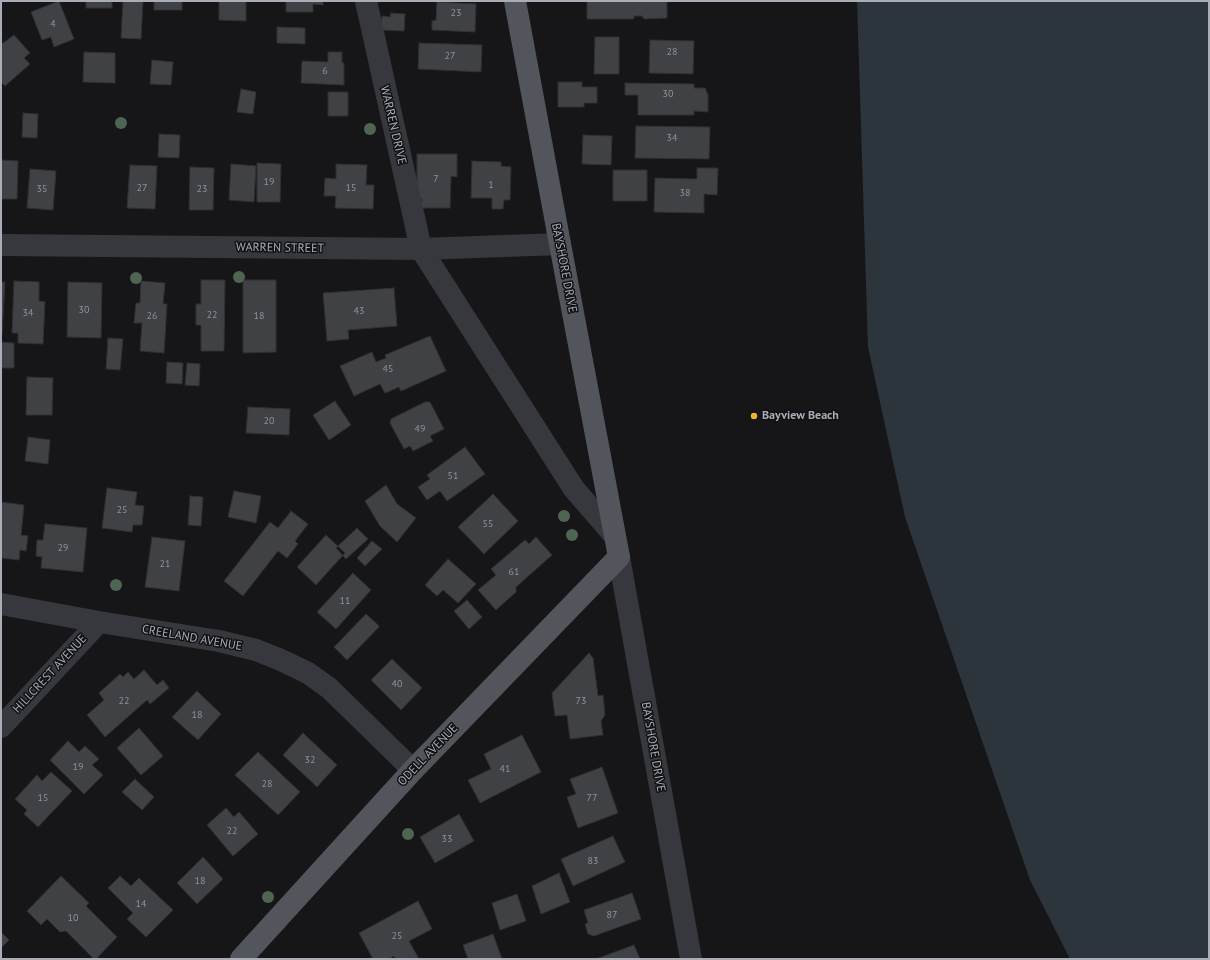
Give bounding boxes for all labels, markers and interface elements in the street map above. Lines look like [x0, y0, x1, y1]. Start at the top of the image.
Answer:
house number: 23 [451, 7, 461, 19]
house number: 4 [50, 18, 56, 30]
house number: 28 [667, 46, 677, 58]
house number: 27 [445, 50, 455, 62]
house number: 6 [322, 65, 328, 77]
street label: WARREN DRIVE [377, 84, 409, 166]
house number: 30 [663, 88, 673, 100]
house number: 34 [667, 132, 677, 144]
house number: 7 [433, 173, 439, 185]
house number: 19 [264, 176, 274, 188]
house number: 1 [488, 179, 494, 191]
house number: 27 [137, 182, 147, 194]
house number: 15 [346, 182, 356, 194]
house number: 35 [37, 183, 47, 195]
house number: 23 [197, 183, 207, 195]
house number: 38 [680, 187, 690, 199]
street label: BAYSHORE DRIVE [548, 222, 580, 314]
street label: WARREN STREET [236, 240, 324, 256]
house number: 30 [79, 304, 89, 316]
house number: 43 [354, 305, 364, 317]
house number: 34 [23, 307, 33, 319]
house number: 22 [207, 309, 217, 321]
house number: 26 [147, 310, 157, 322]
house number: 18 [254, 310, 264, 322]
house number: 45 [383, 363, 393, 375]
place label: Bayview Beach [762, 409, 839, 423]
marker: Bayview Beach [749, 411, 759, 421]
house number: 20 [264, 415, 274, 427]
house number: 49 [415, 423, 425, 435]
house number: 51 [448, 470, 458, 482]
house number: 25 [117, 504, 127, 516]
house number: 55 [483, 518, 493, 530]
house number: 29 [58, 542, 68, 554]
house number: 21 [160, 558, 170, 570]
house number: 61 [509, 566, 519, 578]
house number: 11 [340, 595, 350, 607]
street label: CREELAND AVENUE [141, 622, 243, 654]
street label: HILLCREST AVENUE [10, 632, 90, 716]
house number: 40 [392, 678, 402, 690]
house number: 22 [119, 695, 129, 707]
house number: 73 [576, 695, 586, 707]
street label: BAYSHORE DRIVE [638, 701, 668, 793]
house number: 18 [192, 709, 202, 721]
street label: ODELL AVENUE [395, 721, 461, 789]
house number: 32 [305, 754, 315, 766]
house number: 19 [73, 761, 83, 773]
house number: 41 [500, 763, 510, 775]
house number: 28 [262, 778, 272, 790]
house number: 15 [38, 792, 48, 804]
house number: 77 [587, 792, 597, 804]
house number: 22 [227, 825, 237, 837]
house number: 33 [442, 833, 452, 845]
house number: 83 [588, 855, 598, 867]
house number: 18 [195, 875, 205, 887]
house number: 14 [136, 898, 146, 910]
house number: 87 [607, 909, 617, 921]
house number: 10 [68, 912, 78, 924]
house number: 25 [392, 930, 402, 942]

